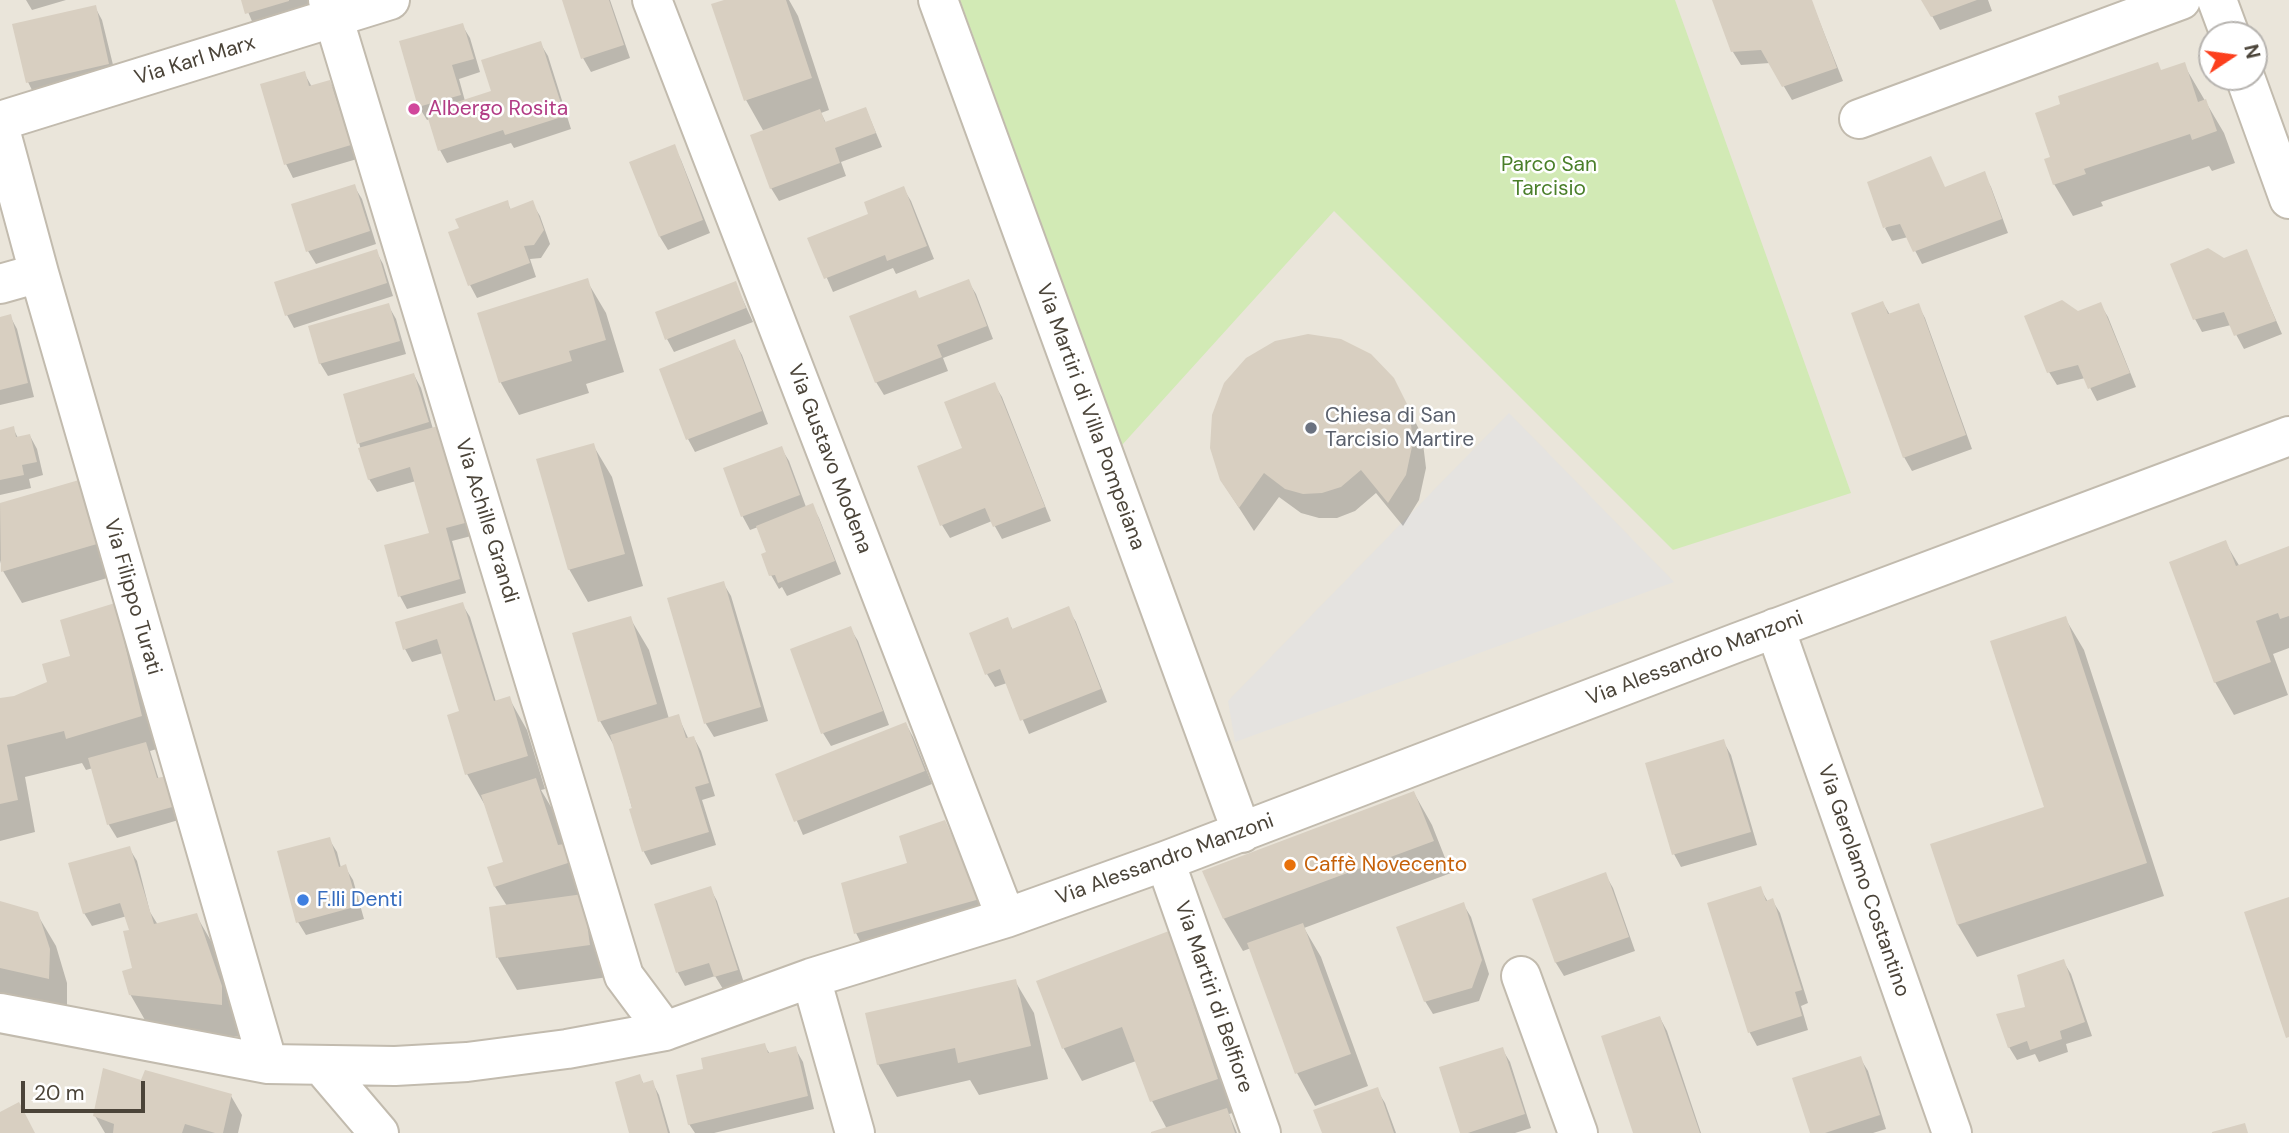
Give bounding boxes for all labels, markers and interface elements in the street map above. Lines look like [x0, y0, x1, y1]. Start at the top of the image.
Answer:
north arrow [2198, 21, 2268, 91]
street label: Via Karl Marx [132, 31, 258, 91]
text: N [2238, 42, 2266, 61]
place label: Albergo Rosita [428, 96, 568, 122]
marker: Albergo Rosita [406, 101, 422, 117]
park label: Parco San Tarcisio [1501, 152, 1597, 202]
street label: Via Martiri di Villa Pompeiana [1030, 280, 1150, 554]
street label: Via Gustavo Modena [781, 361, 877, 557]
place label: Chiesa di San Tarcisio Martire [1325, 403, 1474, 453]
marker: Chiesa di San Tarcisio Martire [1303, 420, 1319, 436]
street label: Via Achille Grandi [449, 436, 523, 606]
street label: Via Filippo Turati [98, 516, 166, 678]
street label: Via Alessandro Manzoni [1583, 606, 1807, 712]
street label: Via Gerolamo Costantino [1811, 762, 1915, 1000]
street label: Via Alessandro Manzoni [1053, 809, 1277, 911]
place label: Caffè Novecento [1304, 852, 1467, 878]
marker: Caffè Novecento [1282, 857, 1298, 873]
place label: F.lli Denti [317, 887, 403, 913]
marker: F.lli Denti [295, 892, 311, 908]
street label: Via Martiri di Belfiore [1168, 898, 1258, 1096]
scale bar [24, 1066, 149, 1110]
text: 20 m [34, 1079, 85, 1107]

